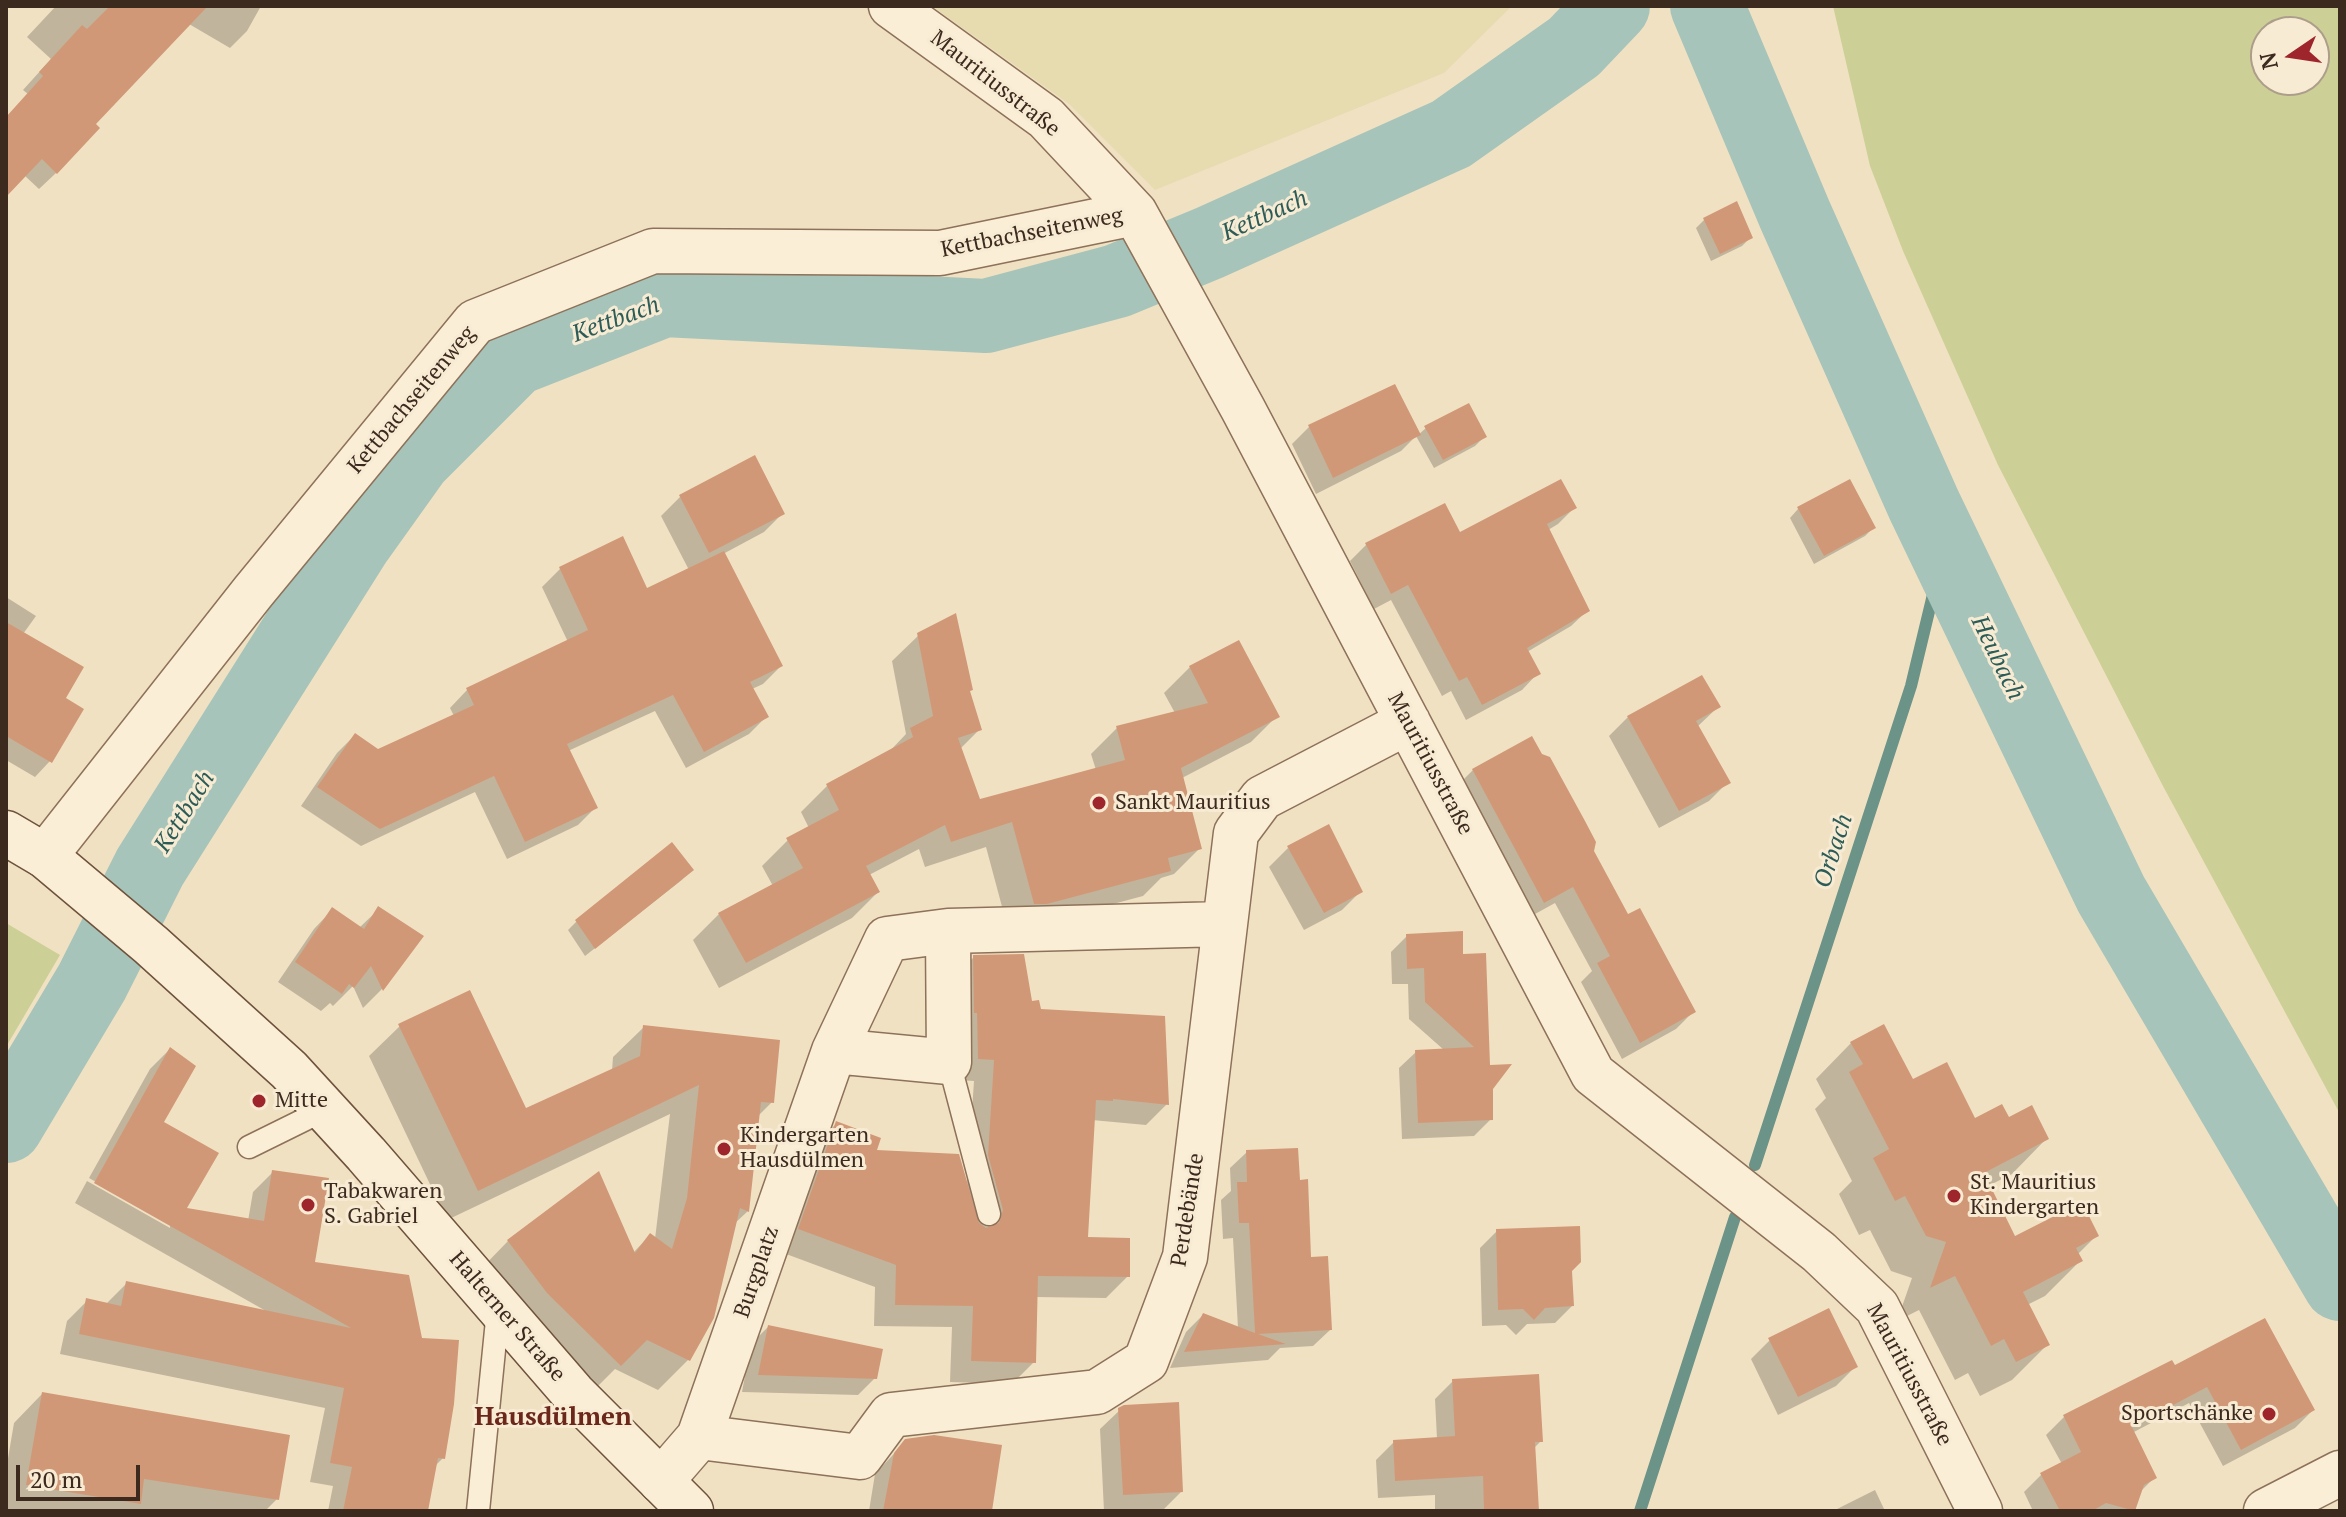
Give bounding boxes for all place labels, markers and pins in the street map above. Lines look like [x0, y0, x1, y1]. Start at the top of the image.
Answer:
place label: Sankt Mauritius [1115, 790, 1271, 816]
marker: Sankt Mauritius [1090, 794, 1108, 812]
place label: Mitte [275, 1088, 328, 1114]
marker: Mitte [250, 1092, 268, 1110]
place label: Kindergarten Hausdülmen [740, 1123, 869, 1174]
marker: Kindergarten Hausdülmen [715, 1140, 733, 1158]
place label: St. Mauritius Kindergarten [1970, 1170, 2099, 1222]
place label: Tabakwaren S. Gabriel [324, 1179, 442, 1230]
marker: St. Mauritius Kindergarten [1945, 1187, 1963, 1205]
marker: Tabakwaren S. Gabriel [299, 1196, 317, 1214]
place label: Sportschänke [2121, 1401, 2253, 1427]
marker: Sportschänke [2260, 1405, 2278, 1423]

